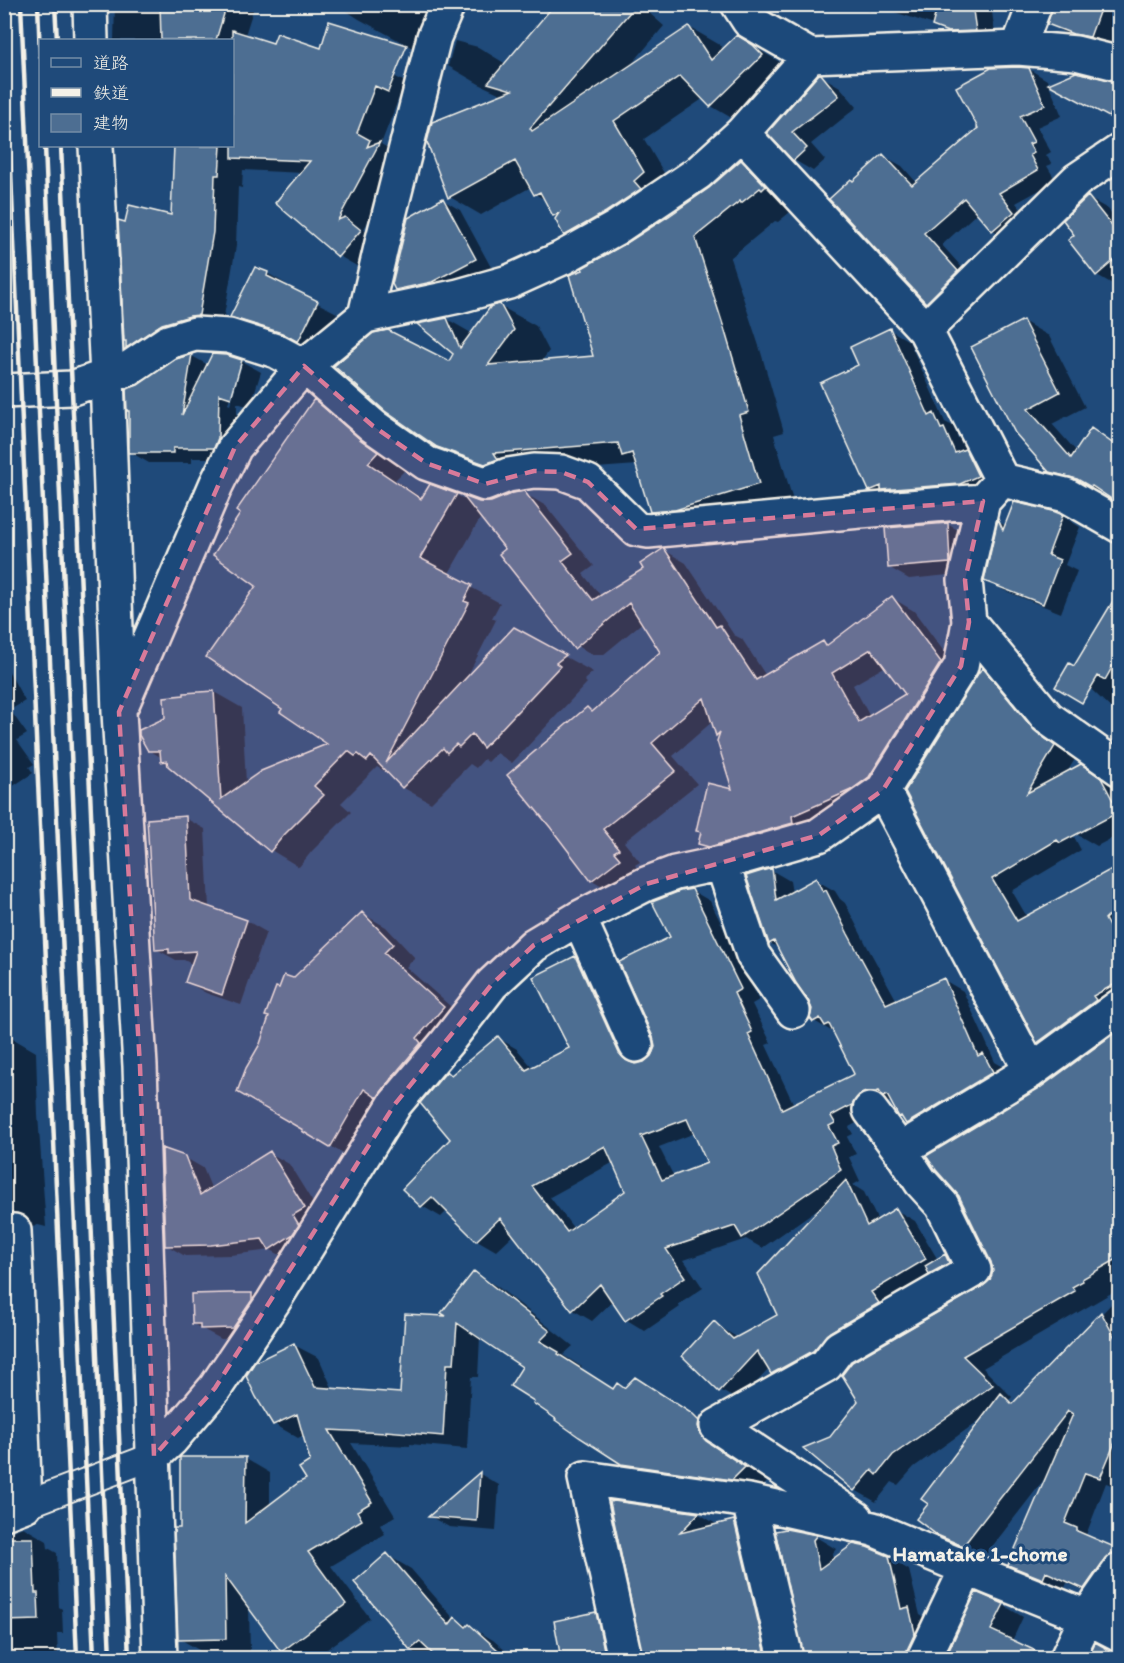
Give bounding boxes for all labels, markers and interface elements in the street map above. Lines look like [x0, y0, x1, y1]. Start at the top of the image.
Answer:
legend [39, 39, 234, 147]
text: 道路 [93, 52, 129, 74]
text: 鉄道 [93, 82, 129, 104]
text: 建物 [93, 112, 129, 134]
district label: Hamatake 1-chome [892, 1541, 1068, 1566]

